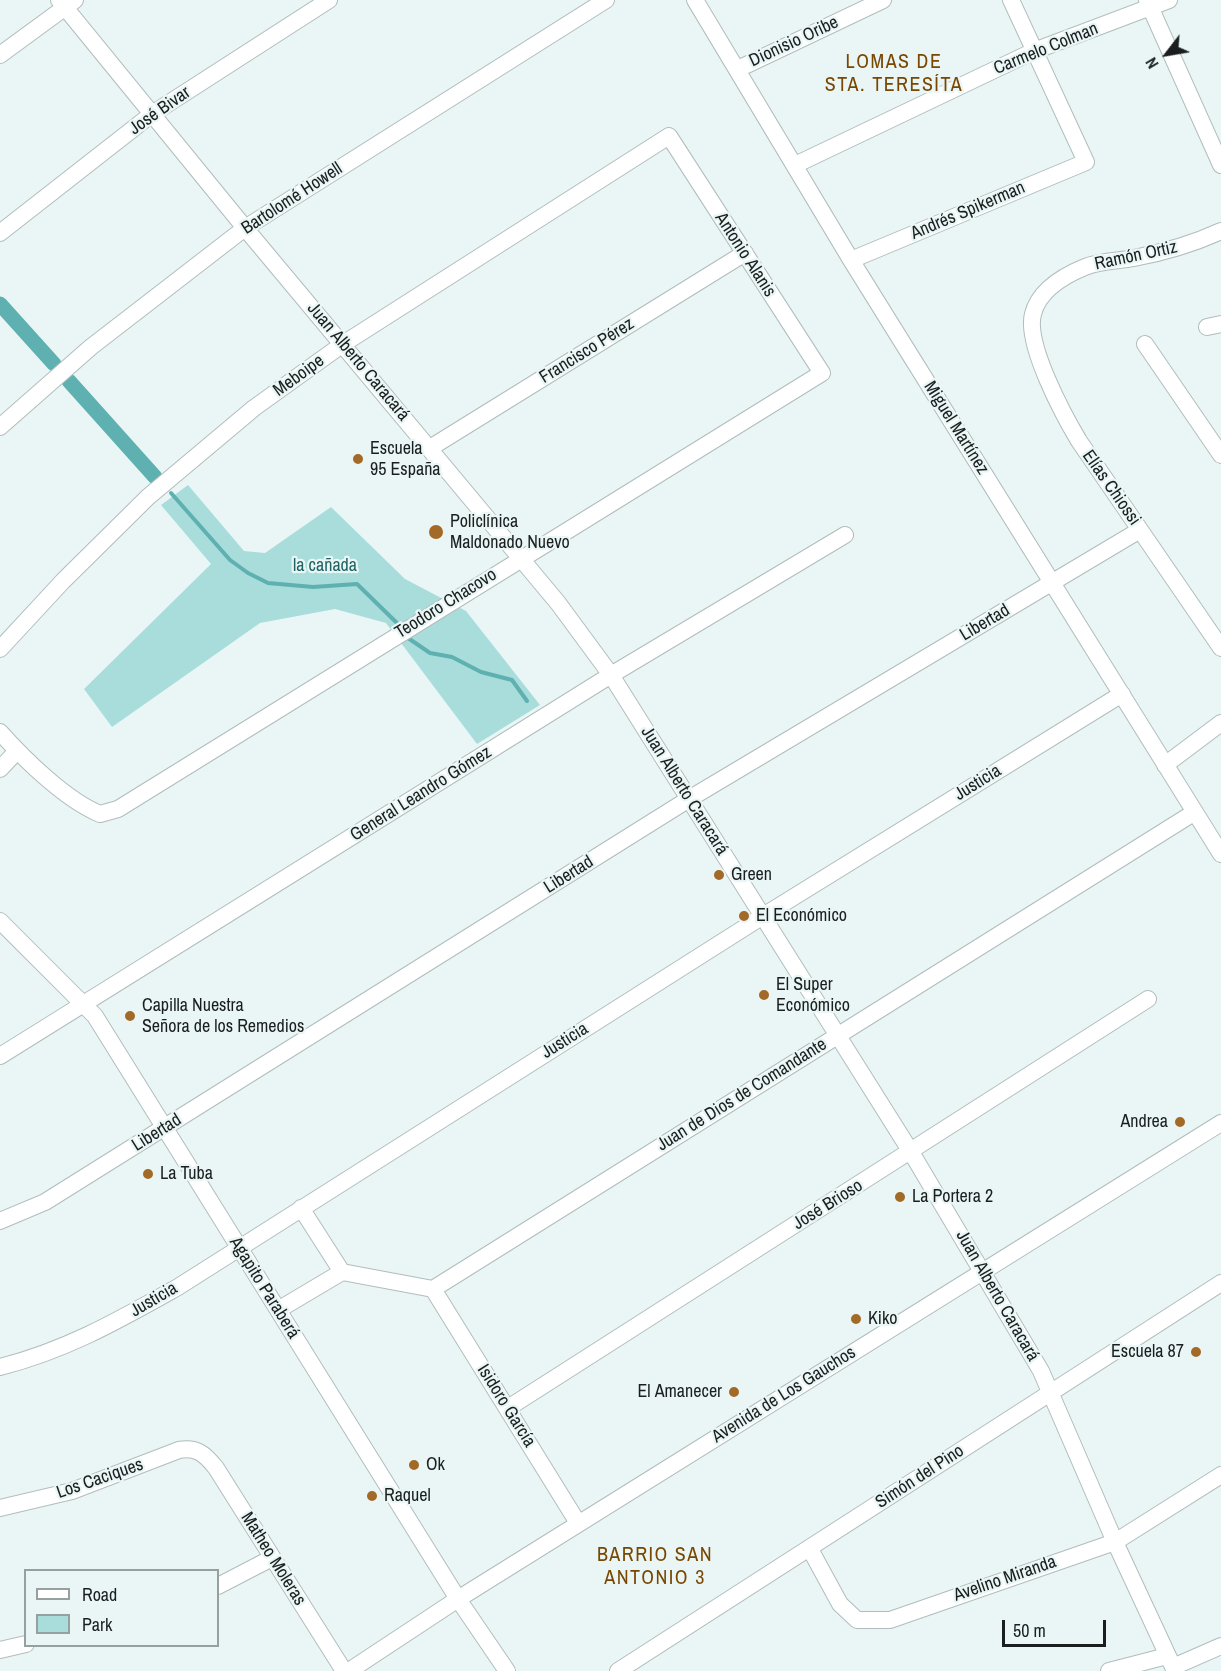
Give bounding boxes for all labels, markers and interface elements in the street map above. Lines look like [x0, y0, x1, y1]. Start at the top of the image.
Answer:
street label: Dionisio Oribe [746, 12, 842, 72]
street label: Carmelo Colman [991, 18, 1101, 80]
north arrow [1137, 24, 1197, 84]
district label: LOMAS DE STA. TERESÍTA [825, 51, 963, 98]
text: N [1140, 54, 1163, 73]
street label: José Bivar [125, 82, 195, 140]
street label: Bartolomé Howell [238, 158, 346, 240]
street label: Andrés Spikerman [908, 177, 1028, 245]
street label: Antonio Alanis [710, 209, 780, 301]
street label: Ramón Ortiz [1093, 237, 1179, 275]
street label: Juan Alberto Caracará [302, 298, 414, 426]
street label: Francisco Pérez [536, 313, 638, 389]
street label: Meboipe [269, 350, 329, 402]
street label: Miguel Martínez [919, 377, 993, 479]
place label: Escuela 95 España [370, 438, 441, 480]
street label: Elías Chiossi [1077, 446, 1145, 530]
marker: Escuela 95 España [351, 452, 365, 466]
place label: Policlínica Maldonado Nuevo [450, 511, 570, 554]
marker: Policlínica Maldonado Nuevo [427, 523, 445, 541]
park label: la cañada [293, 555, 357, 577]
street label: Teodoro Chacovo [391, 564, 501, 644]
street label: Libertad [956, 600, 1014, 646]
street label: Juan Alberto Caracará [636, 723, 732, 859]
street label: General Leandro Gómez [346, 742, 496, 846]
street label: Justicia [951, 760, 1005, 806]
street label: Libertad [540, 851, 598, 899]
place label: Green [731, 864, 772, 886]
marker: Green [712, 868, 726, 882]
place label: El Económico [756, 905, 847, 927]
marker: El Económico [737, 909, 751, 923]
place label: El Super Económico [776, 974, 850, 1016]
marker: El Super Económico [757, 988, 771, 1002]
place label: Capilla Nuestra Señora de los Remedios [142, 995, 304, 1038]
marker: Capilla Nuestra Señora de los Remedios [123, 1009, 137, 1023]
street label: Justicia [538, 1018, 592, 1064]
street label: Juan de Dios de Comandante [653, 1034, 831, 1156]
street label: Libertad [128, 1109, 186, 1157]
place label: Andrea [1120, 1111, 1168, 1133]
marker: Andrea [1173, 1115, 1187, 1129]
place label: La Tuba [160, 1163, 213, 1185]
marker: La Tuba [141, 1167, 155, 1181]
street label: José Brioso [789, 1175, 867, 1235]
place label: La Portera 2 [912, 1186, 993, 1208]
marker: La Portera 2 [893, 1190, 907, 1204]
street label: Juan Alberto Caracará [951, 1227, 1043, 1365]
street label: Agapito Paraberá [224, 1233, 304, 1343]
street label: Justicia [127, 1278, 181, 1322]
place label: Kiko [868, 1308, 898, 1330]
marker: Kiko [849, 1312, 863, 1326]
place label: Escuela 87 [1111, 1341, 1184, 1363]
street label: Avenida de Los Gauchos [708, 1342, 860, 1448]
marker: Escuela 87 [1189, 1345, 1203, 1359]
street label: Isidoro García [472, 1361, 540, 1451]
place label: El Amanecer [638, 1381, 722, 1403]
marker: El Amanecer [727, 1385, 741, 1399]
street label: Simón del Pino [872, 1440, 968, 1514]
street label: Los Caciques [54, 1454, 146, 1504]
place label: Ok [426, 1454, 445, 1476]
marker: Ok [407, 1458, 421, 1472]
place label: Raquel [384, 1485, 431, 1507]
marker: Raquel [365, 1489, 379, 1503]
street label: Matheo Moleras [236, 1508, 310, 1610]
district label: BARRIO SAN ANTONIO 3 [597, 1544, 713, 1591]
street label: Avelino Miranda [951, 1551, 1059, 1607]
legend [24, 1569, 219, 1647]
text: Road [82, 1582, 117, 1607]
scale bar [1005, 1608, 1108, 1646]
text: Park [82, 1612, 112, 1637]
text: 50 m [1013, 1618, 1046, 1643]

